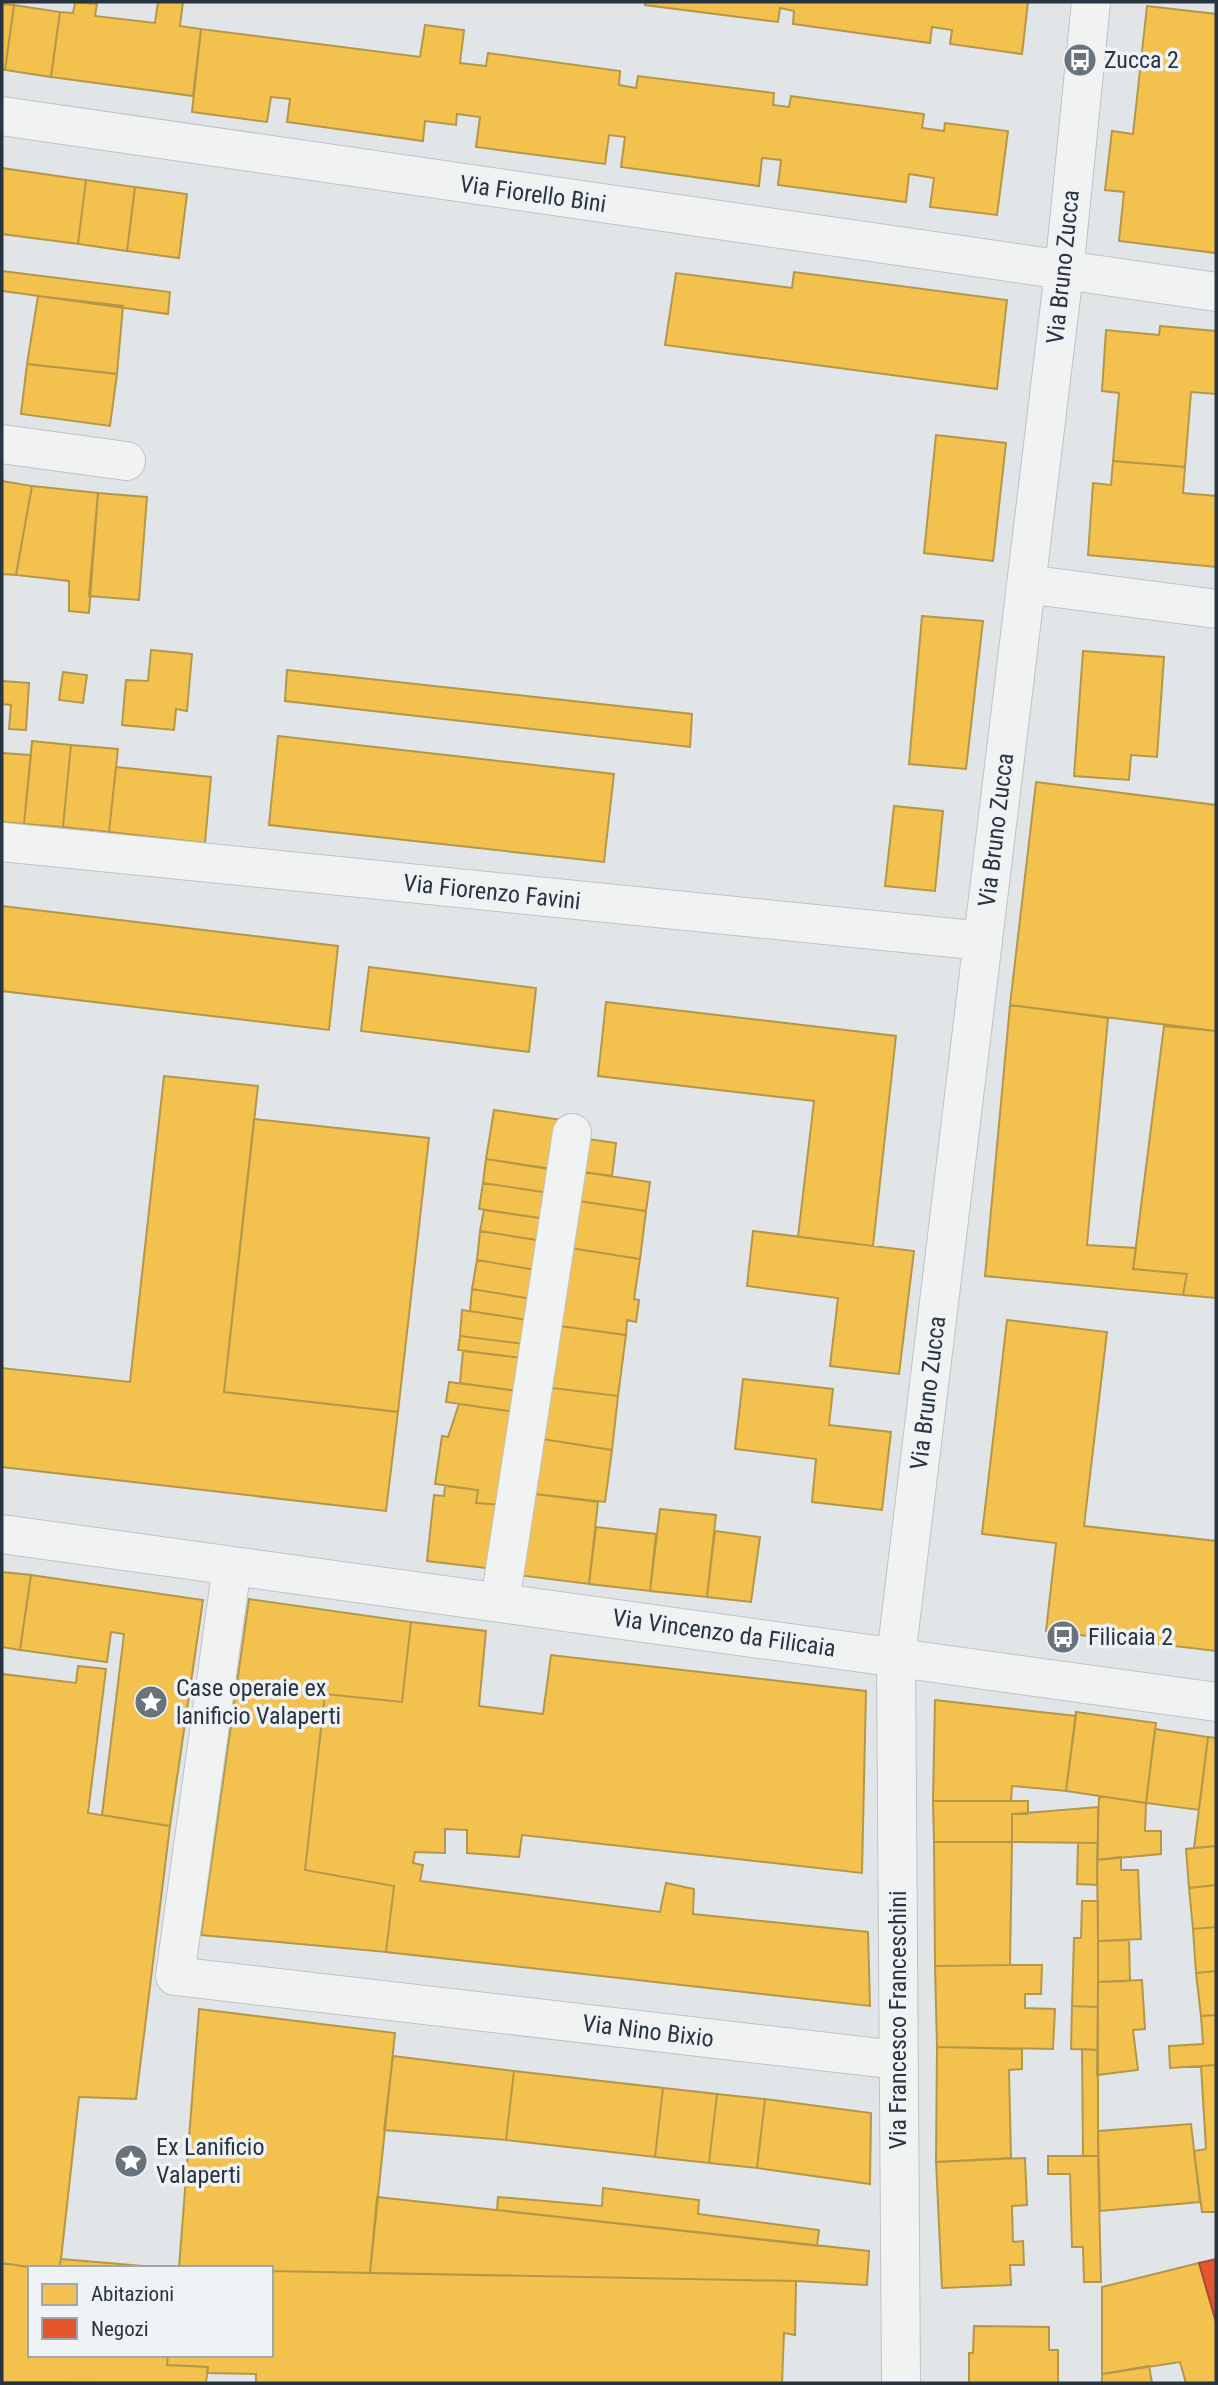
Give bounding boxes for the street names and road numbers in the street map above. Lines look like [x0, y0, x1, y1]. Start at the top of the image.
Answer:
street label: Via Fiorello Bini [458, 170, 608, 218]
street label: Via Bruno Zucca [1041, 189, 1085, 345]
street label: Via Bruno Zucca [973, 751, 1019, 909]
street label: Via Fiorenzo Favini [402, 869, 582, 915]
street label: Via Bruno Zucca [905, 1314, 951, 1472]
street label: Via Vincenzo da Filicaia [611, 1603, 837, 1663]
street label: Via Francesco Franceschini [884, 1891, 912, 2149]
street label: Via Nino Bixio [581, 2009, 715, 2053]

